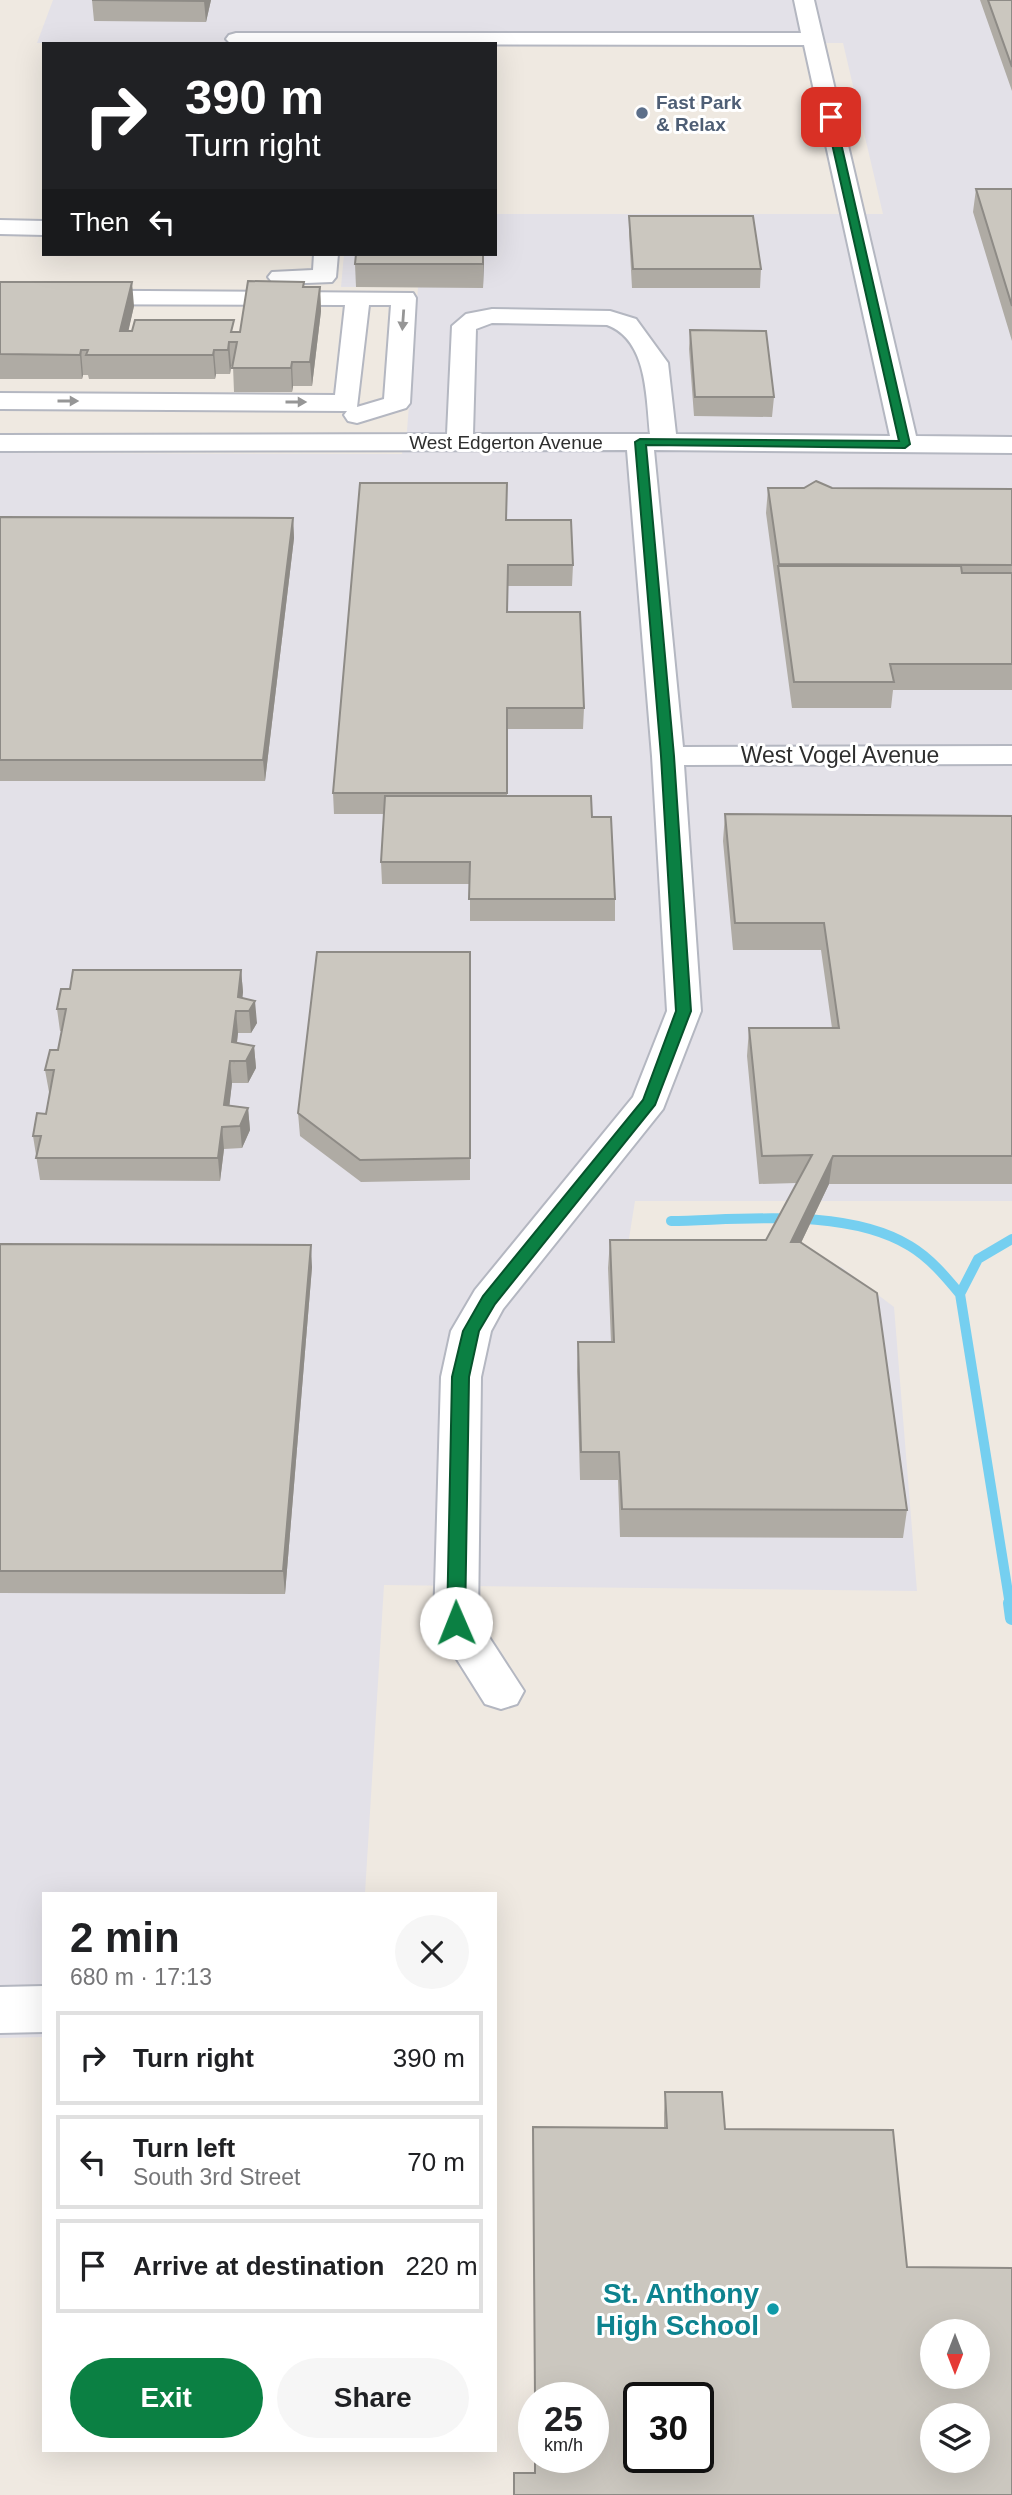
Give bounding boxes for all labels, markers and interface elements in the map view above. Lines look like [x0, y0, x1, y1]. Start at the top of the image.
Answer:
icon: right [70, 70, 161, 161]
text: 390 m [185, 70, 324, 124]
pin [801, 87, 861, 147]
place label: Fast Park & Relax [656, 92, 742, 135]
icon: arrive [812, 98, 850, 136]
marker: Fast Park & Relax [634, 105, 650, 121]
text: Turn right [185, 127, 321, 163]
icon: left [143, 203, 181, 241]
text: Then [70, 207, 129, 237]
one-way arrow [397, 309, 408, 331]
one-way arrow [57, 395, 79, 407]
one-way arrow [285, 397, 307, 408]
street label: West Edgerton Avenue [409, 432, 603, 453]
street label: West Vogel Avenue [741, 742, 939, 768]
position arrow [419, 1586, 493, 1660]
text: 2 min [70, 1914, 180, 1961]
button: close [395, 1915, 469, 1989]
text: 680 m · 17:13 [70, 1964, 212, 1990]
icon: right [74, 2039, 112, 2077]
text: Turn right [133, 2043, 254, 2073]
text: 390 m [393, 2043, 465, 2073]
text: Turn left [133, 2133, 235, 2163]
icon: left [74, 2143, 112, 2181]
text: 70 m [407, 2147, 465, 2177]
text: South 3rd Street [133, 2164, 301, 2190]
icon: arrive [74, 2247, 112, 2285]
text: Arrive at destination [133, 2251, 384, 2281]
text: 220 m [405, 2251, 478, 2281]
place label: St. Anthony High School [596, 2278, 759, 2341]
marker: St. Anthony High School [765, 2301, 781, 2317]
north arrow [920, 2319, 990, 2389]
map controls [920, 2319, 990, 2473]
button: Exit [70, 2358, 263, 2438]
button: Share [277, 2358, 469, 2438]
speed limit sign: 30 [623, 2382, 714, 2473]
text: 25 [544, 2399, 583, 2438]
button: layers [920, 2403, 990, 2473]
text: km/h [544, 2435, 583, 2455]

